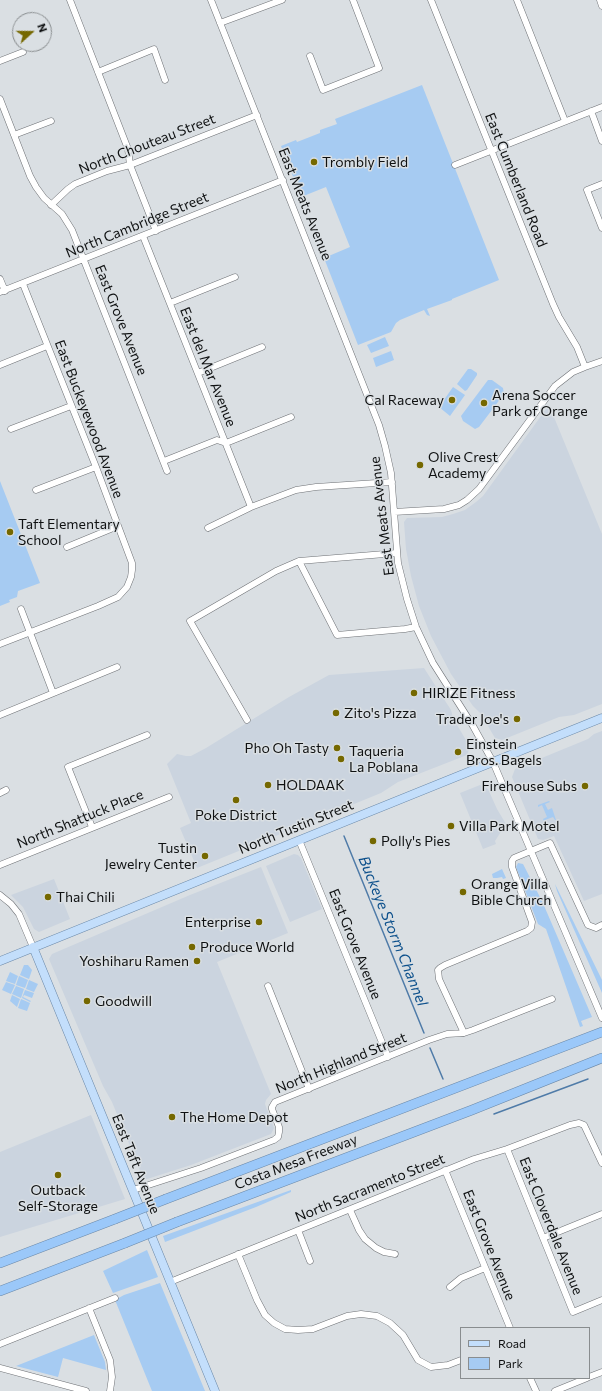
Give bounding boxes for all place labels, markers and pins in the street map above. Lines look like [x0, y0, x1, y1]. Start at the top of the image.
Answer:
place label: Trombly Field [322, 154, 408, 170]
marker: Trombly Field [309, 157, 319, 167]
place label: Arena Soccer Park of Orange [492, 387, 588, 420]
place label: Cal Raceway [365, 392, 444, 408]
marker: Cal Raceway [447, 395, 457, 405]
marker: Arena Soccer Park of Orange [479, 398, 489, 408]
place label: Olive Crest Academy [428, 449, 498, 482]
marker: Olive Crest Academy [415, 460, 425, 470]
place label: Taft Elementary School [18, 516, 120, 548]
marker: Taft Elementary School [5, 527, 15, 537]
place label: HIRIZE Fitness [422, 685, 516, 701]
marker: HIRIZE Fitness [409, 688, 419, 698]
place label: Zito's Pizza [344, 705, 417, 721]
marker: Zito's Pizza [331, 708, 341, 718]
place label: Trader Joe's [436, 711, 509, 727]
marker: Trader Joe's [512, 714, 522, 724]
place label: Einstein Bros. Bagels [466, 736, 542, 768]
place label: Pho Oh Tasty [245, 740, 329, 756]
marker: Pho Oh Tasty [332, 743, 342, 753]
place label: Taqueria La Poblana [349, 743, 418, 776]
marker: Einstein Bros. Bagels [453, 747, 463, 757]
marker: Taqueria La Poblana [336, 754, 346, 764]
place label: HOLDAAK [276, 777, 345, 793]
place label: Firehouse Subs [481, 778, 577, 794]
marker: HOLDAAK [263, 780, 273, 790]
marker: Firehouse Subs [580, 781, 590, 791]
marker: Poke District [231, 795, 241, 805]
place label: Poke District [195, 807, 277, 823]
place label: Villa Park Motel [459, 818, 560, 834]
marker: Villa Park Motel [446, 821, 456, 831]
place label: Polly's Pies [381, 833, 450, 849]
marker: Polly's Pies [368, 836, 378, 846]
place label: Tustin Jewelry Center [105, 840, 197, 872]
marker: Tustin Jewelry Center [200, 851, 210, 861]
place label: Orange Villa Bible Church [471, 876, 551, 908]
marker: Orange Villa Bible Church [458, 887, 468, 897]
place label: Thai Chili [56, 889, 115, 905]
marker: Thai Chili [43, 892, 53, 902]
place label: Enterprise [185, 914, 251, 930]
marker: Enterprise [254, 917, 264, 927]
place label: Produce World [200, 939, 294, 955]
marker: Produce World [187, 942, 197, 952]
place label: Yoshiharu Ramen [79, 953, 189, 969]
marker: Yoshiharu Ramen [192, 956, 202, 966]
place label: Goodwill [95, 993, 152, 1009]
marker: Goodwill [82, 996, 92, 1006]
place label: The Home Depot [180, 1109, 288, 1125]
marker: The Home Depot [167, 1112, 177, 1122]
marker: Outback Self-Storage [53, 1170, 63, 1180]
place label: Outback Self-Storage [18, 1182, 98, 1214]

